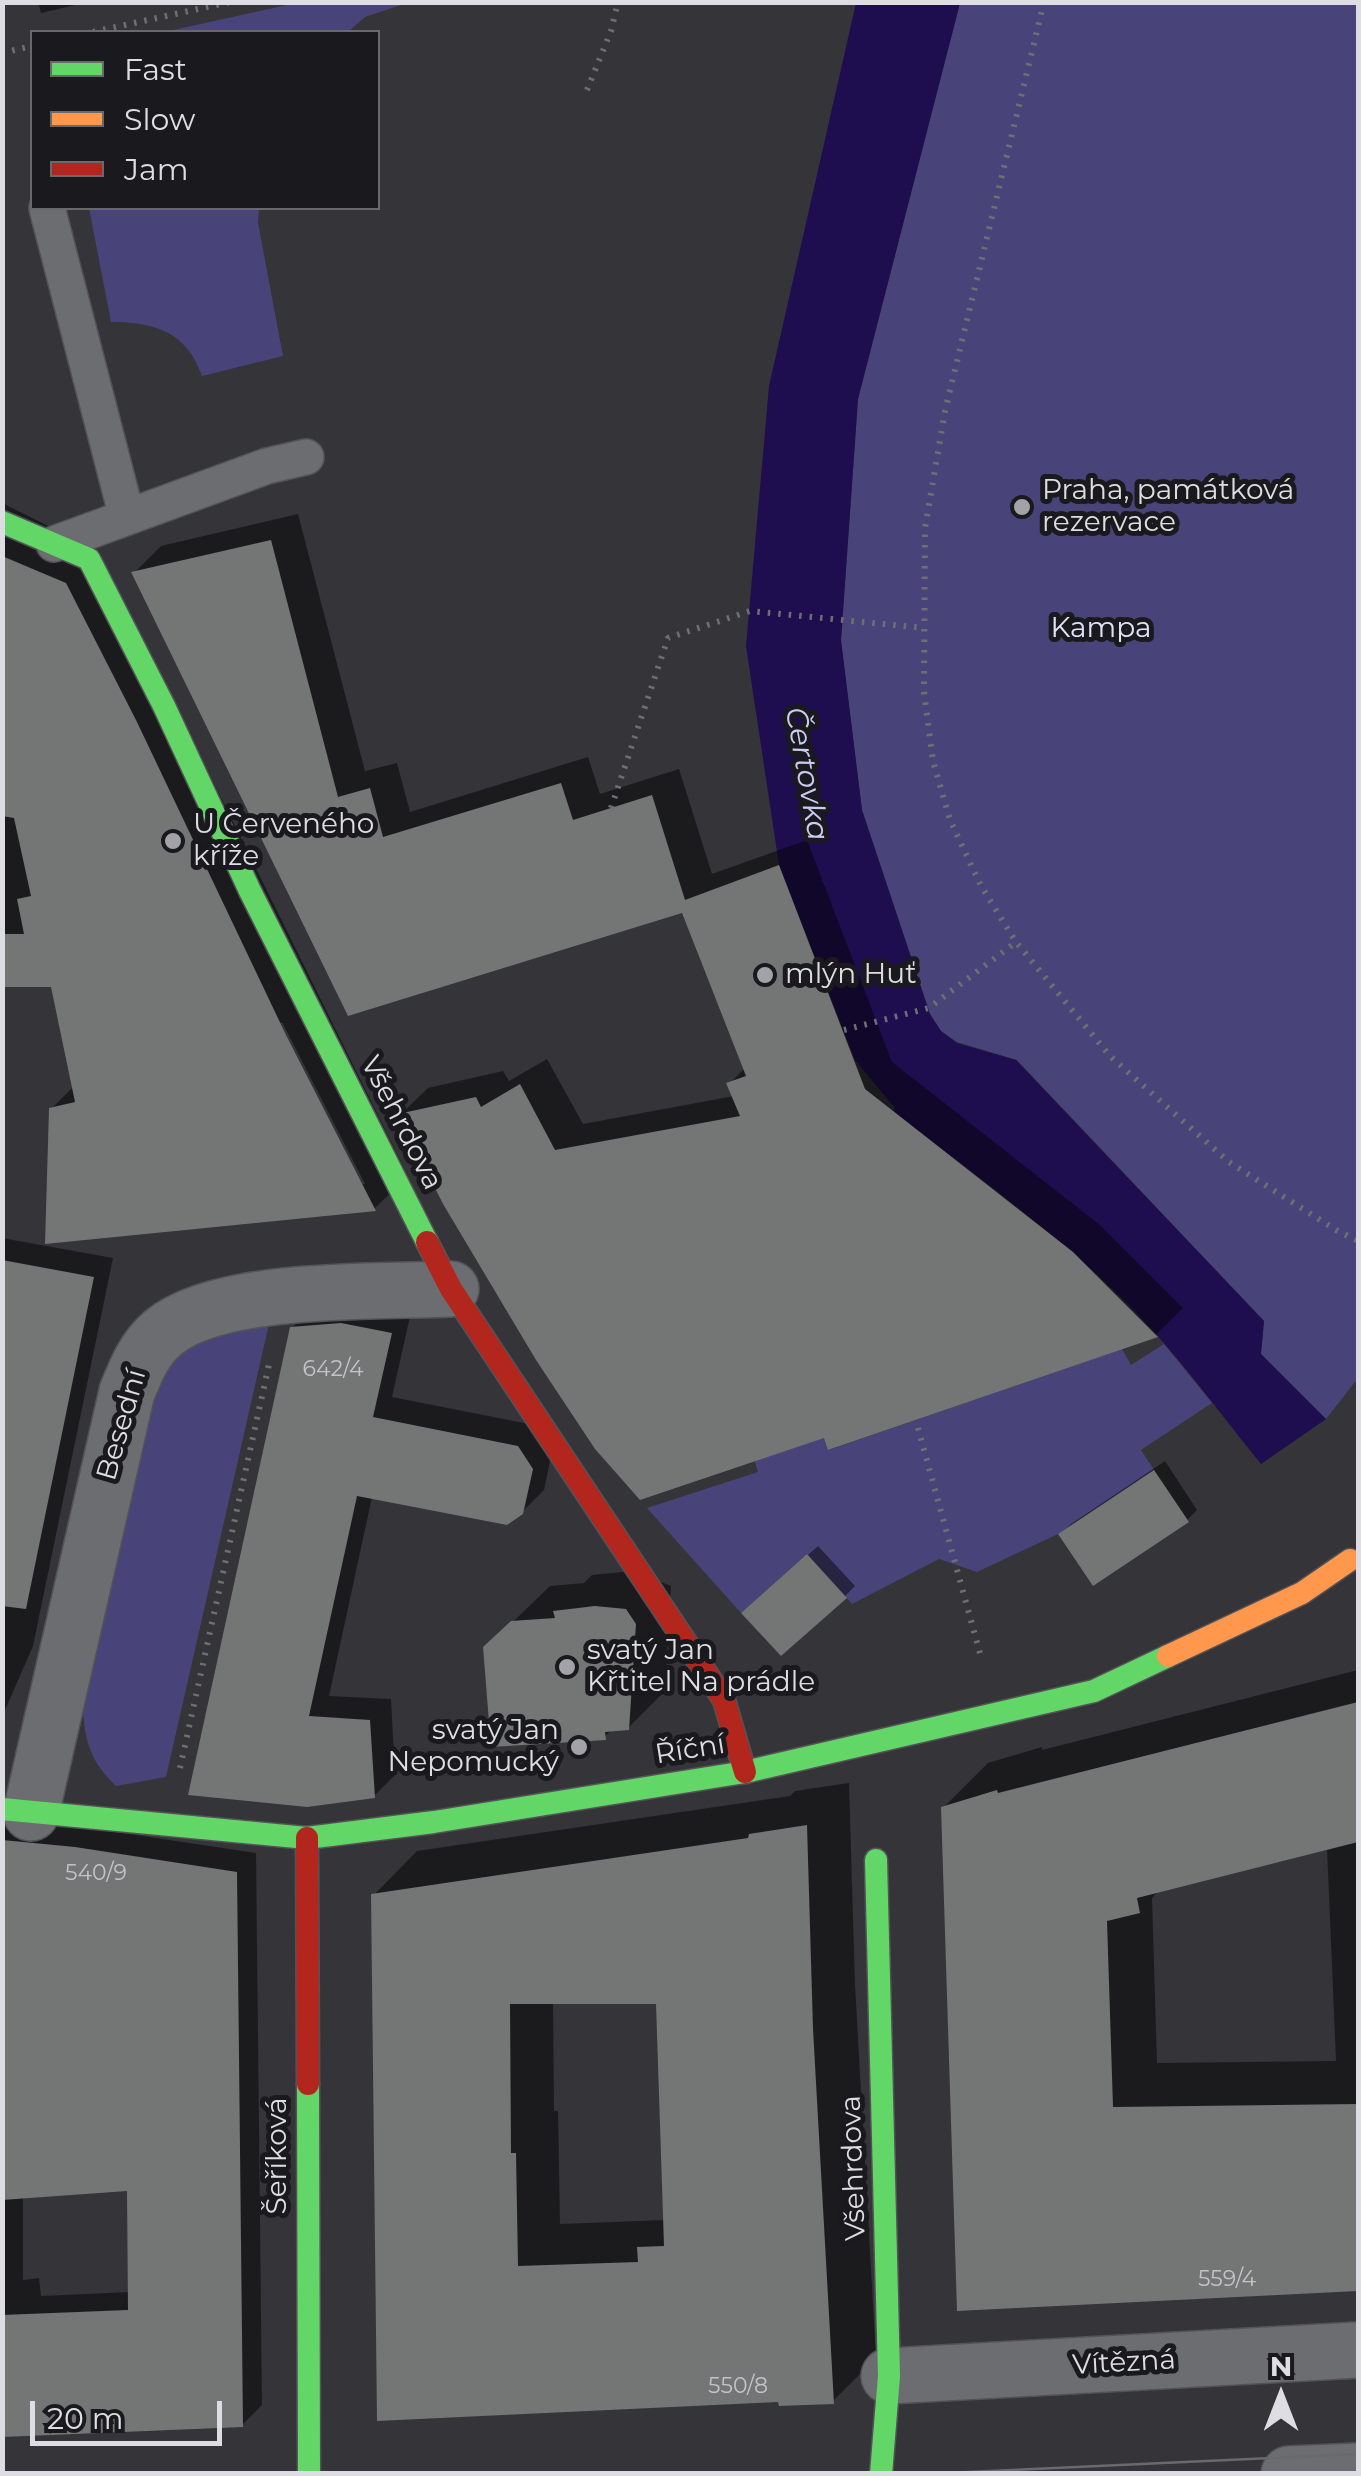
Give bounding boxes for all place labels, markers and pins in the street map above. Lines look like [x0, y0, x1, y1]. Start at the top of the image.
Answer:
place label: Praha, památková rezervace [1042, 474, 1294, 540]
marker: Praha, památková rezervace [1011, 496, 1033, 518]
place label: U Červeného kříže [193, 808, 374, 874]
marker: U Červeného kříže [162, 830, 184, 852]
place label: mlýn Huť [785, 958, 917, 992]
marker: mlýn Huť [754, 964, 776, 986]
place label: svatý Jan Křtitel Na prádle [587, 1634, 815, 1700]
marker: svatý Jan Křtitel Na prádle [556, 1656, 578, 1678]
place label: svatý Jan Nepomucký [387, 1714, 559, 1780]
marker: svatý Jan Nepomucký [568, 1736, 590, 1758]

